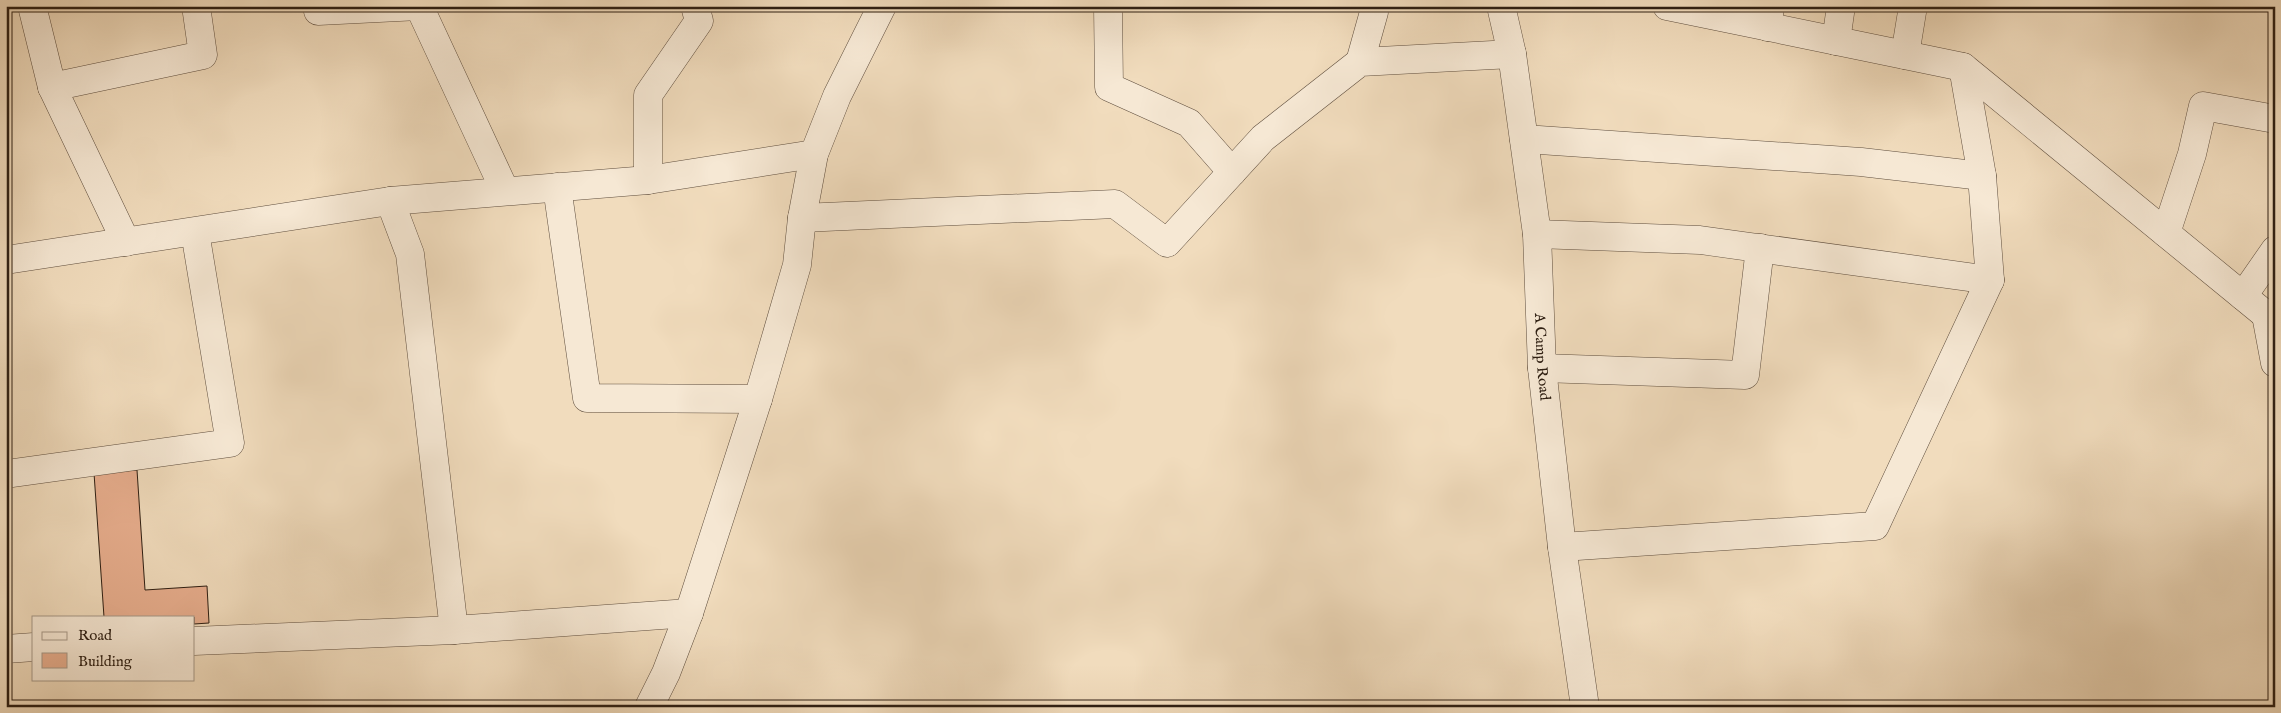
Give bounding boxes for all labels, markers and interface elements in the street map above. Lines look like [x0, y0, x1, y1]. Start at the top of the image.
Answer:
street label: A Camp Road [1530, 312, 1555, 403]
legend [32, 616, 195, 680]
text: Road [78, 626, 113, 645]
text: Building [78, 652, 133, 671]

